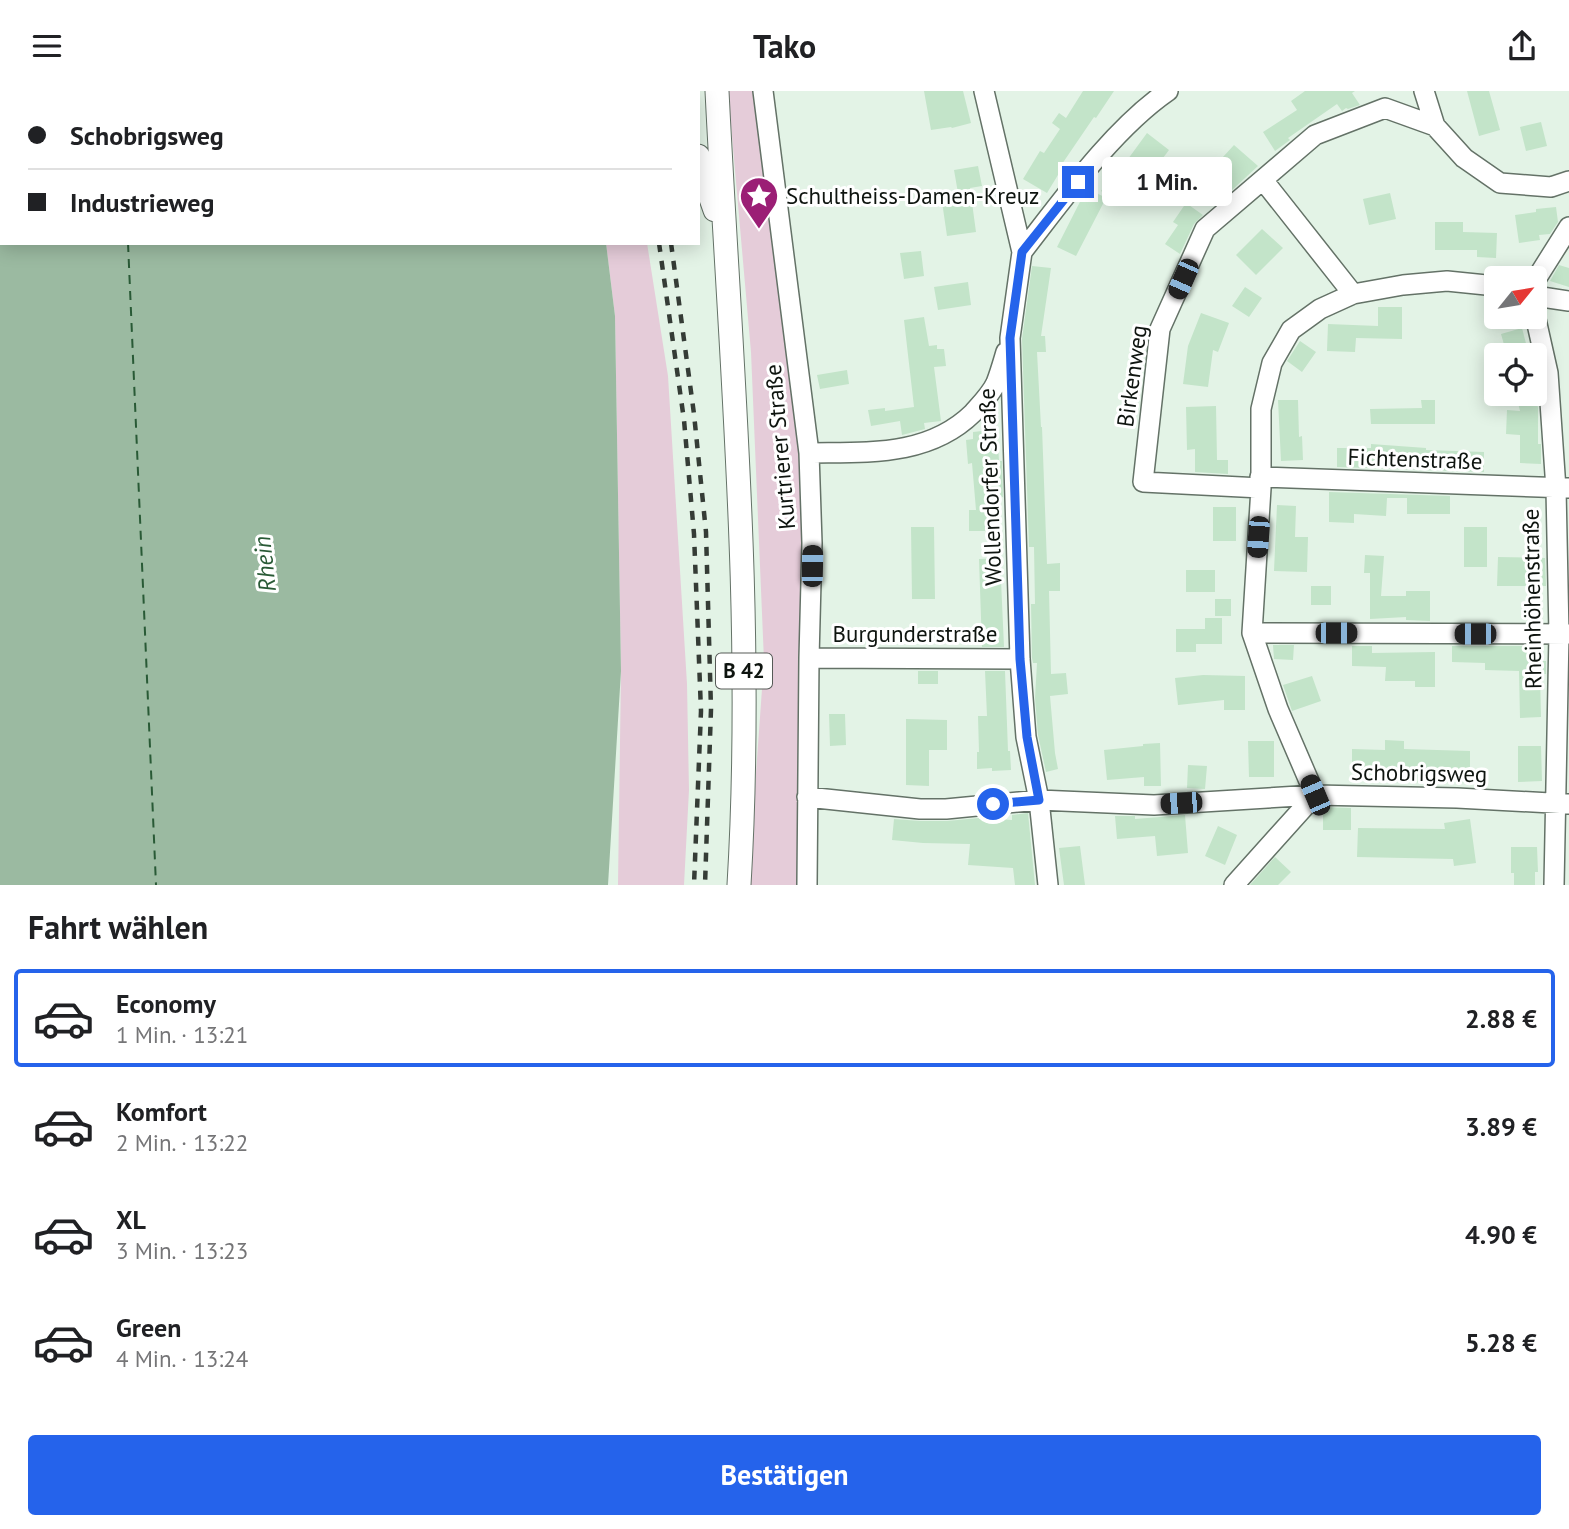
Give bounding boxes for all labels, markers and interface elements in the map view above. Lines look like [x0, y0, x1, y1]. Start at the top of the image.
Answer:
text: Tako [753, 25, 816, 67]
icon: menu [28, 27, 66, 65]
icon: share [1503, 27, 1541, 65]
text: Schobrigsweg [70, 119, 224, 152]
callout: 1 Min. [1102, 157, 1232, 207]
route end [1062, 166, 1094, 198]
text: 1 Min. [1136, 167, 1198, 196]
place icon: Schultheiss-Damen-Kreuz [738, 175, 780, 230]
place label: Schultheiss-Damen-Kreuz [786, 181, 1039, 210]
text: Industrieweg [70, 186, 214, 219]
car [1165, 256, 1202, 302]
north arrow [1484, 266, 1547, 329]
map controls [1484, 266, 1547, 406]
street label: Birkenweg [1110, 323, 1153, 429]
button: locate [1484, 343, 1547, 406]
street label: Kurtrierer Straße [758, 363, 801, 531]
street label: Wollendorfer Straße [972, 388, 1007, 586]
street label: Fichtenstraße [1347, 442, 1483, 475]
street label: Rheinhöhenstraße [1515, 509, 1548, 689]
car [1247, 515, 1270, 559]
water label: Rhein [246, 534, 283, 594]
car [802, 545, 823, 587]
street label: Burgunderstraße [833, 619, 997, 648]
car [1316, 623, 1358, 644]
car [1455, 624, 1497, 645]
road number: B 42 [716, 653, 772, 689]
street label: Schobrigsweg [1351, 757, 1487, 788]
car [1298, 772, 1333, 818]
route start [977, 788, 1009, 820]
car [1160, 791, 1203, 815]
text: Fahrt wählen [28, 906, 208, 948]
icon: car [32, 987, 95, 1050]
text: Economy [116, 987, 216, 1020]
text: 2.88 € [1465, 1002, 1537, 1035]
text: 1 Min. · 13:21 [116, 1020, 248, 1049]
icon: car [32, 1095, 95, 1158]
text: Komfort [116, 1095, 207, 1128]
text: 3.89 € [1465, 1110, 1537, 1143]
text: 2 Min. · 13:22 [116, 1128, 248, 1157]
icon: car [32, 1203, 95, 1266]
text: XL [116, 1203, 146, 1236]
text: 4.90 € [1465, 1218, 1537, 1251]
text: 3 Min. · 13:23 [116, 1236, 248, 1265]
icon: car [32, 1311, 95, 1374]
text: Green [116, 1311, 181, 1344]
text: 5.28 € [1465, 1326, 1537, 1359]
text: 4 Min. · 13:24 [116, 1344, 248, 1373]
button: Bestätigen [28, 1435, 1541, 1515]

